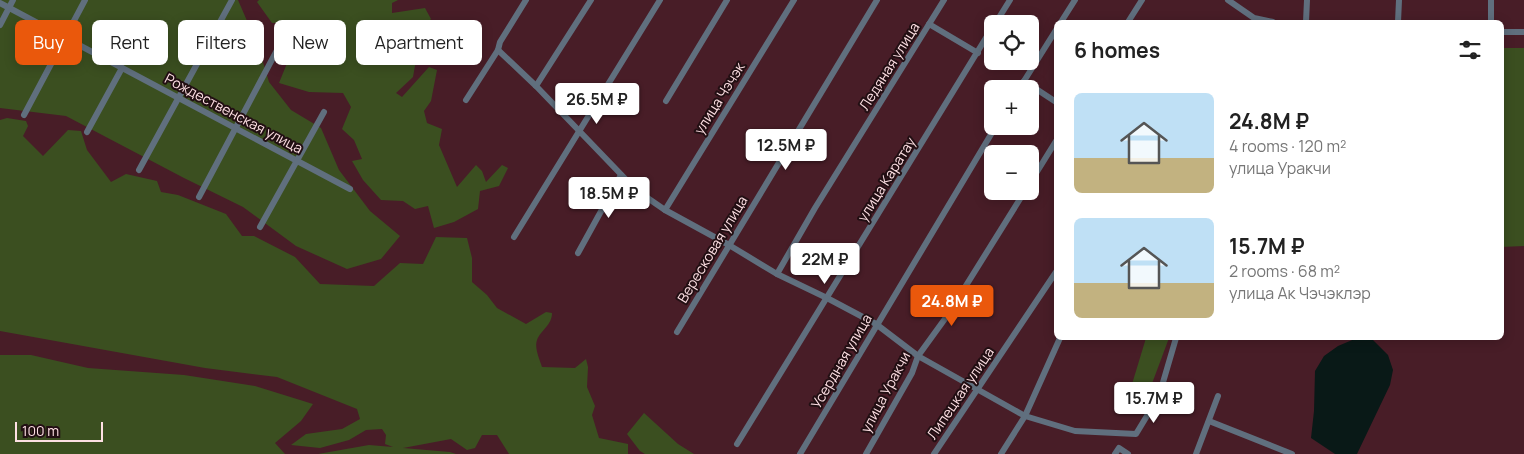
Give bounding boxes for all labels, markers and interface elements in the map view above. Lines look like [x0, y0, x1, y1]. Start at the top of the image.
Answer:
map controls [984, 15, 1039, 200]
button: locate [984, 15, 1039, 70]
street label: Ледяная улица [854, 18, 924, 114]
chip: Buy [15, 20, 82, 65]
chip: Rent [92, 20, 168, 65]
chip: Filters [178, 20, 264, 65]
chip: New [274, 20, 346, 65]
chip: Apartment [356, 20, 482, 65]
text: 6 homes [1074, 36, 1160, 64]
icon: filters [1456, 36, 1484, 64]
street label: улица Чэчэк [689, 58, 749, 138]
street label: Рождественская улица [162, 69, 306, 157]
button: + [984, 80, 1039, 135]
pin: 26.5M ₽ [551, 82, 643, 125]
text: 26.5M ₽ [566, 88, 628, 110]
text: 24.8M ₽ [1229, 107, 1309, 135]
icon: home [1114, 113, 1174, 173]
pin: 12.5M ₽ [740, 128, 832, 171]
street label: улица Каратау [852, 133, 920, 225]
text: 12.5M ₽ [757, 134, 815, 156]
text: 4 rooms · 120 m² [1229, 135, 1346, 157]
button: − [984, 145, 1039, 200]
text: улица Уракчи [1229, 157, 1331, 179]
pin: 18.5M ₽ [563, 176, 655, 219]
text: 18.5M ₽ [580, 182, 638, 204]
street label: Вересковая улица [673, 192, 751, 306]
text: 15.7M ₽ [1229, 232, 1305, 260]
icon: home [1114, 238, 1174, 298]
pin: 22M ₽ [790, 242, 860, 285]
text: 22M ₽ [802, 248, 848, 270]
text: 2 rooms · 68 m² [1229, 260, 1340, 282]
text: улица Ак Чэчэклэр [1229, 282, 1371, 304]
pin: 24.8M ₽ [906, 284, 998, 327]
text: 24.8M ₽ [921, 290, 983, 312]
street label: Усердная улица [806, 310, 876, 412]
street label: Липецкая улица [922, 343, 998, 443]
street label: улица Уракчи [856, 348, 914, 436]
pin: 15.7M ₽ [1108, 382, 1200, 424]
text: 15.7M ₽ [1125, 387, 1183, 409]
scale bar [15, 419, 102, 442]
text: 100 m [22, 421, 59, 440]

